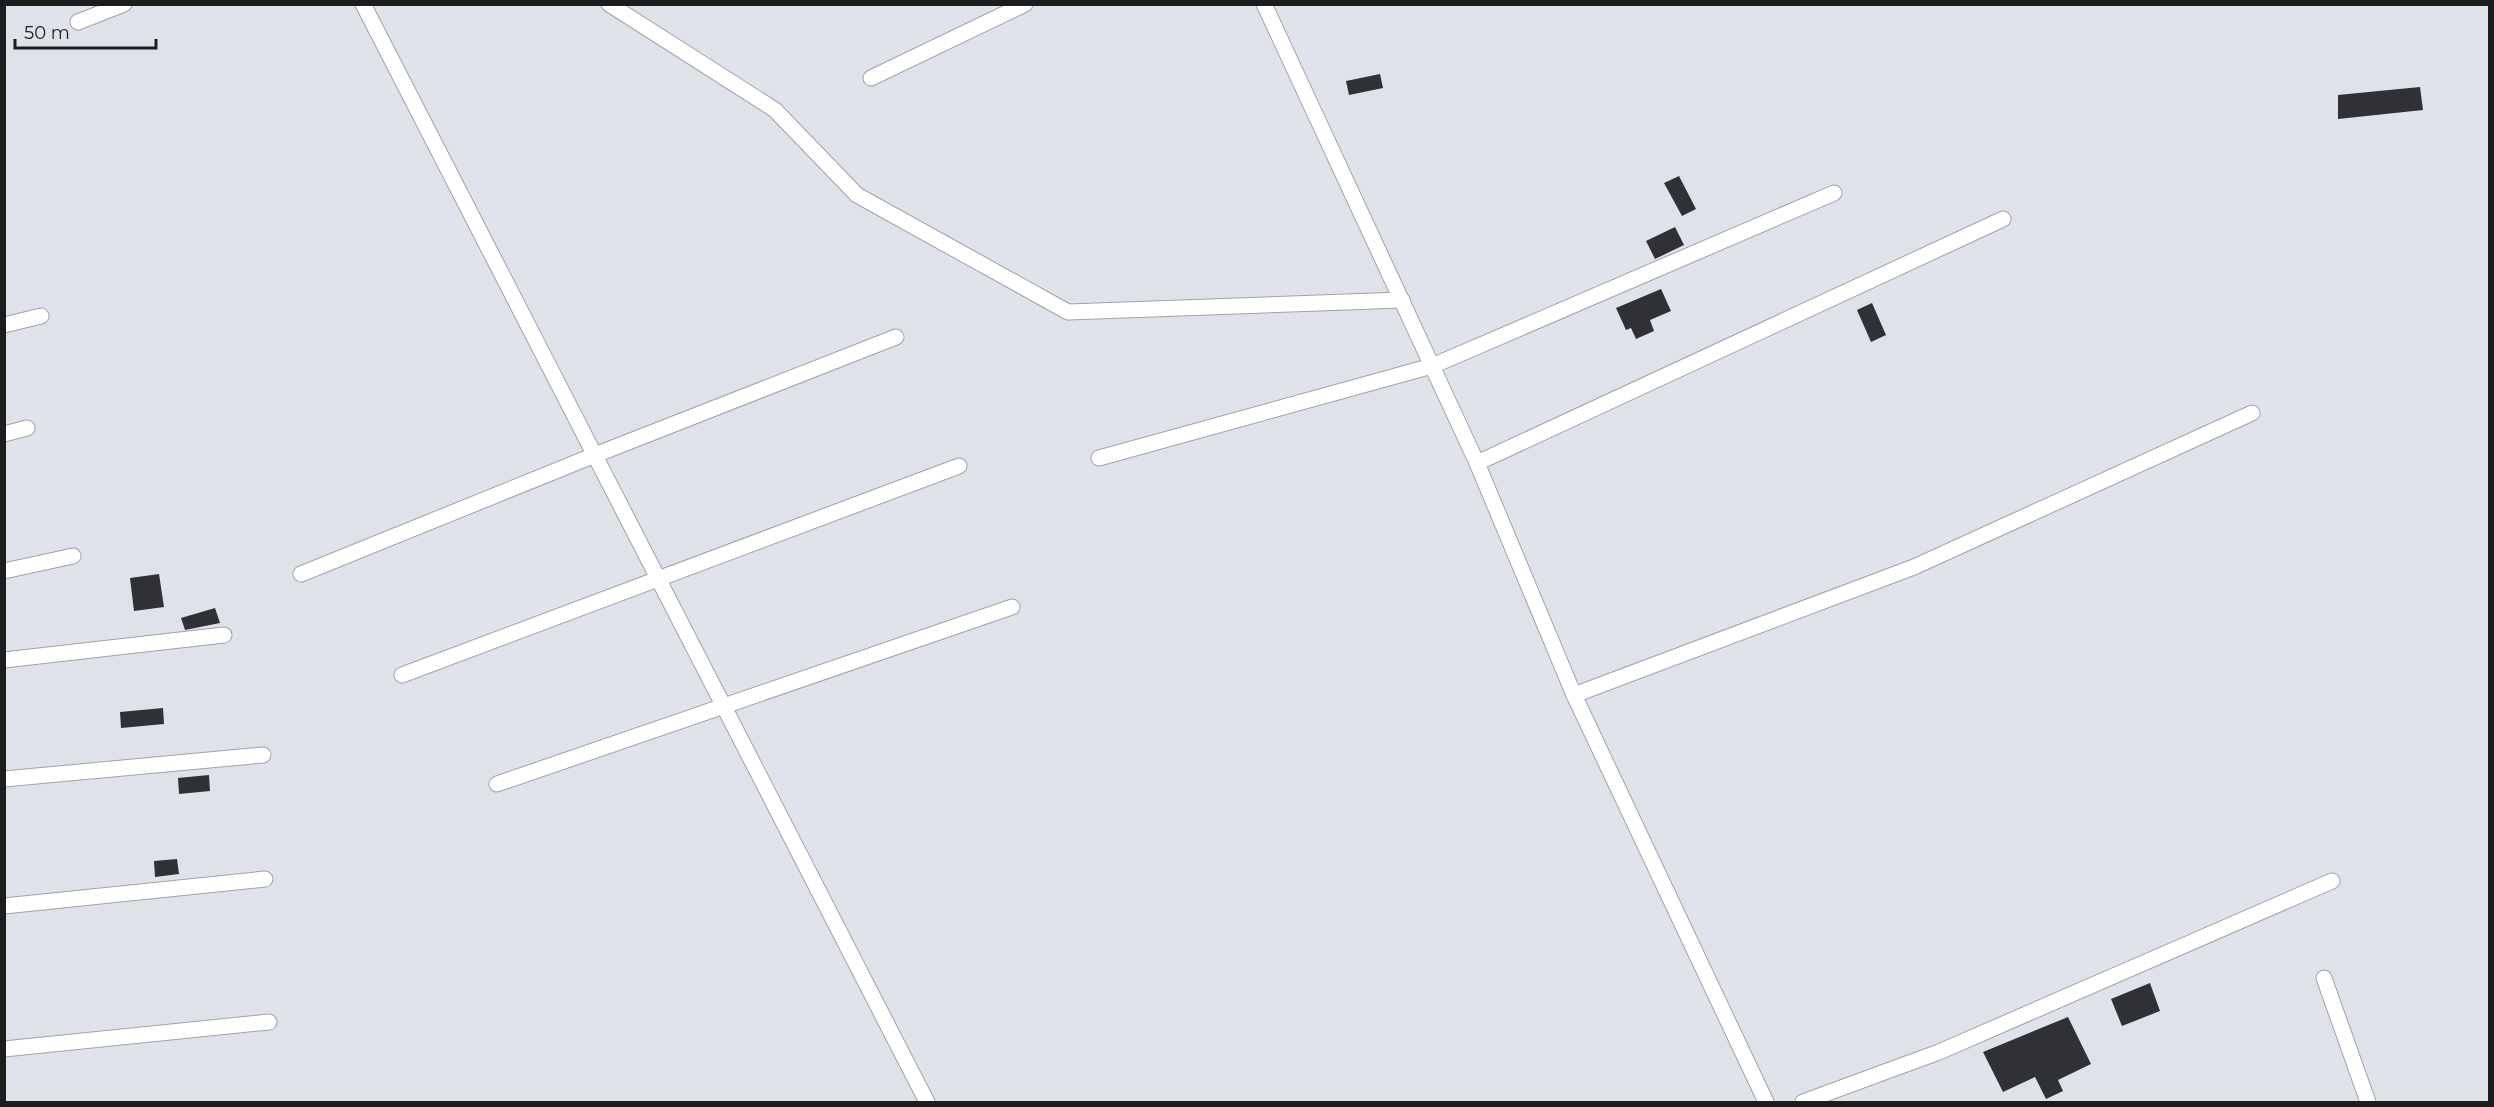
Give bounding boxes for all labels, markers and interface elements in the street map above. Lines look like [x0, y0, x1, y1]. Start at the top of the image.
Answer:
scale bar [15, 12, 156, 50]
text: 50 m [24, 22, 70, 44]

